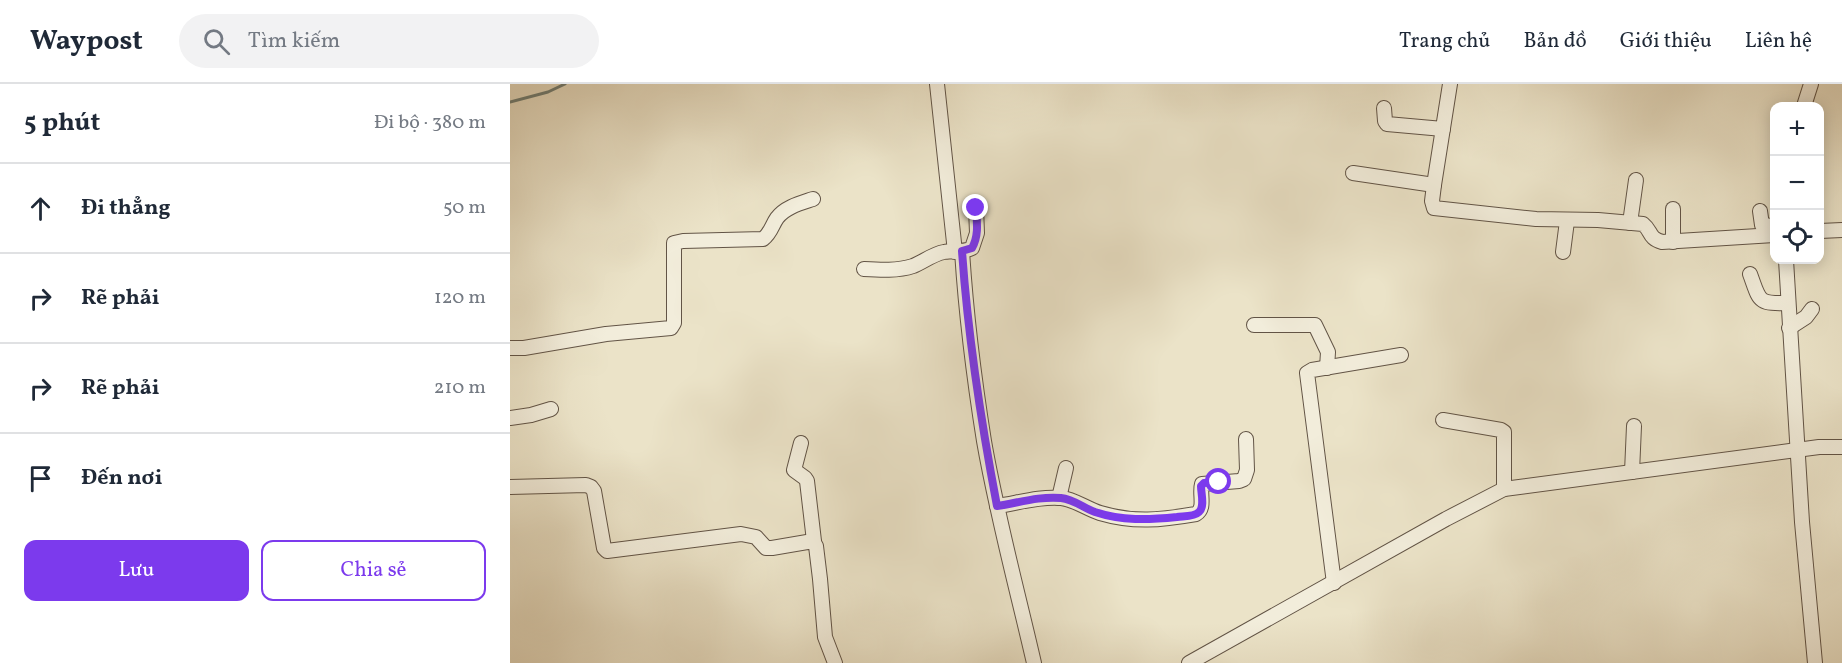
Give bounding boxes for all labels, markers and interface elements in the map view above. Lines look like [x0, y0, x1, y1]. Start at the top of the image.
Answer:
search box [179, 14, 599, 68]
text: Waypost [30, 22, 143, 61]
icon: search [200, 25, 233, 58]
text: Tìm kiếm [248, 26, 340, 57]
text: Trang chủ [1399, 27, 1490, 56]
text: Bản đồ [1523, 27, 1587, 56]
text: Giới thiệu [1620, 27, 1712, 56]
text: Liên hệ [1745, 27, 1812, 56]
map controls [1770, 102, 1824, 264]
button: + [1770, 102, 1824, 156]
text: 5 phút [24, 105, 100, 141]
text: Đi bộ · 380 m [374, 109, 486, 137]
button: − [1770, 156, 1824, 210]
icon: ahead [24, 192, 57, 225]
text: Đi thẳng [81, 193, 171, 224]
text: 50 m [443, 194, 486, 222]
route end [962, 194, 988, 220]
button: locate [1770, 210, 1824, 264]
icon: right [24, 282, 57, 315]
text: Rẽ phải [81, 283, 160, 314]
text: 120 m [434, 284, 486, 312]
icon: right [24, 372, 57, 405]
text: Rẽ phải [81, 373, 160, 404]
text: 210 m [434, 374, 486, 402]
icon: arrive [24, 462, 57, 495]
text: Đến nơi [81, 463, 163, 494]
route start [1205, 468, 1231, 494]
button: Lưu [24, 540, 249, 601]
button: Chia sẻ [261, 540, 486, 601]

